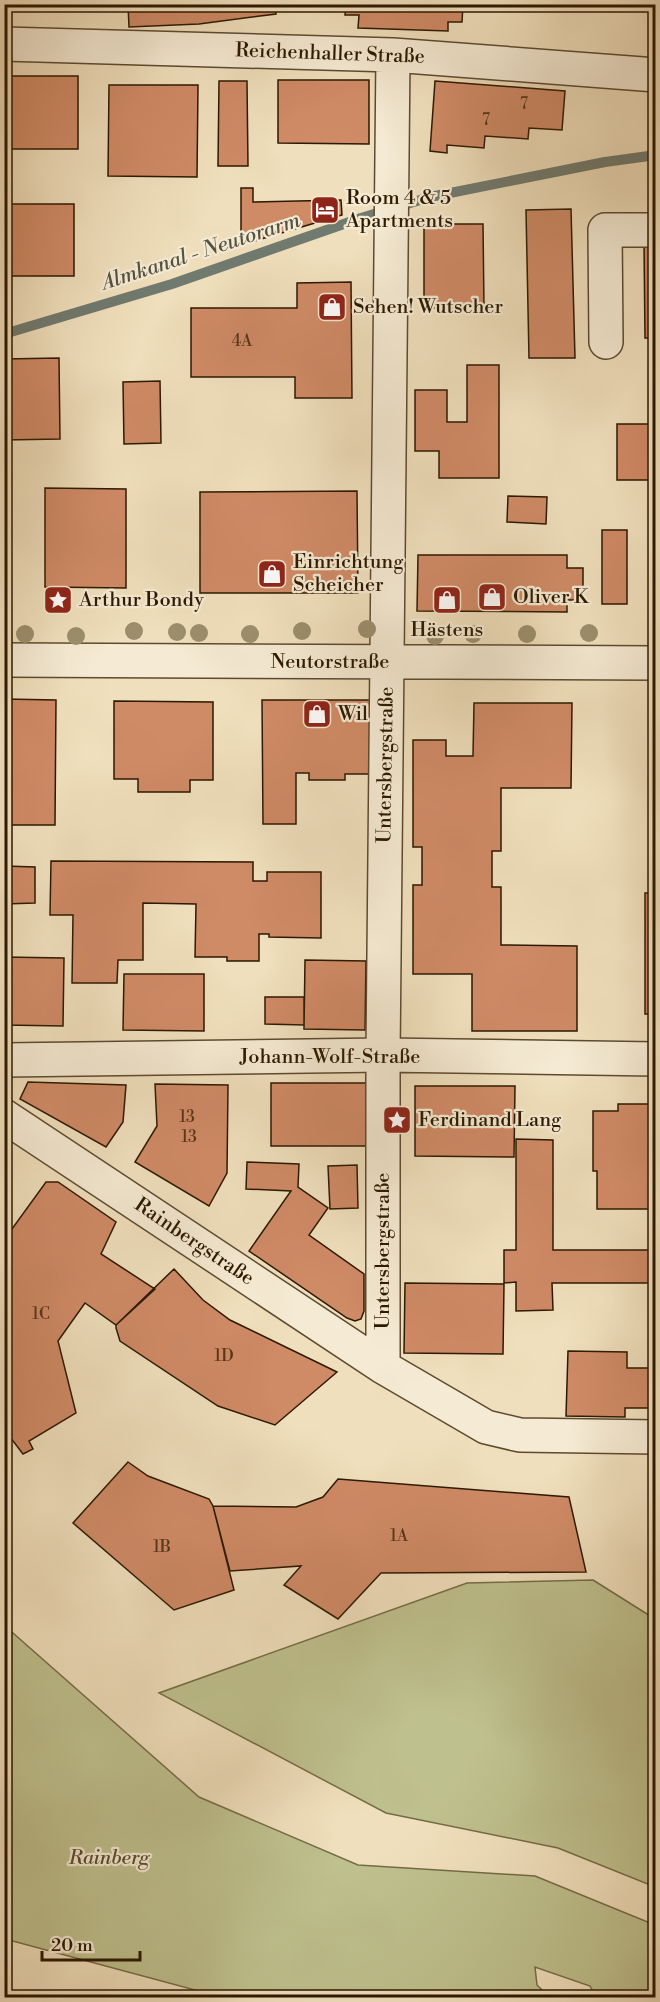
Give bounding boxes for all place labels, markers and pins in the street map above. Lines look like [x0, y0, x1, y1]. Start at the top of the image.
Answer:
place label: Room 4 & 5 Apartments [345, 186, 453, 234]
hotel icon: Room 4 & 5 Apartments [309, 194, 341, 226]
shop icon: Sehen! Wutscher [316, 291, 348, 323]
place label: Sehen! Wutscher [353, 295, 503, 320]
place label: Einrichtung Scheicher [293, 550, 404, 598]
shop icon: Einrichtung Scheicher [256, 558, 288, 590]
shop icon: Oliver K [476, 581, 508, 613]
place icon: Arthur Bondy [42, 584, 74, 616]
shop icon: Hästens [431, 584, 463, 616]
place label: Oliver K [513, 585, 590, 610]
place label: Arthur Bondy [78, 588, 204, 613]
place label: Hästens [411, 618, 483, 643]
shop icon: Wil [301, 698, 333, 730]
place label: Wil [337, 702, 368, 727]
place icon: Ferdinand Lang [381, 1104, 413, 1136]
place label: Ferdinand Lang [418, 1108, 562, 1133]

